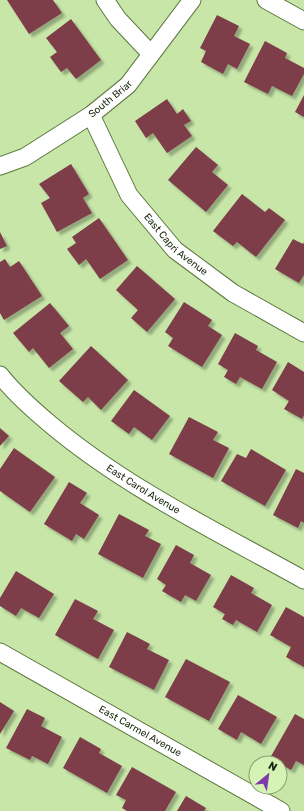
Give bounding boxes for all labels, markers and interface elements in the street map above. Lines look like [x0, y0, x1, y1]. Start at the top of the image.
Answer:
street label: South Briar [86, 78, 135, 120]
street label: East Capri Avenue [141, 211, 210, 278]
street label: East Carol Avenue [104, 462, 182, 517]
street label: East Carmel Avenue [97, 703, 184, 760]
north arrow [248, 755, 288, 795]
text: N [266, 759, 279, 774]

